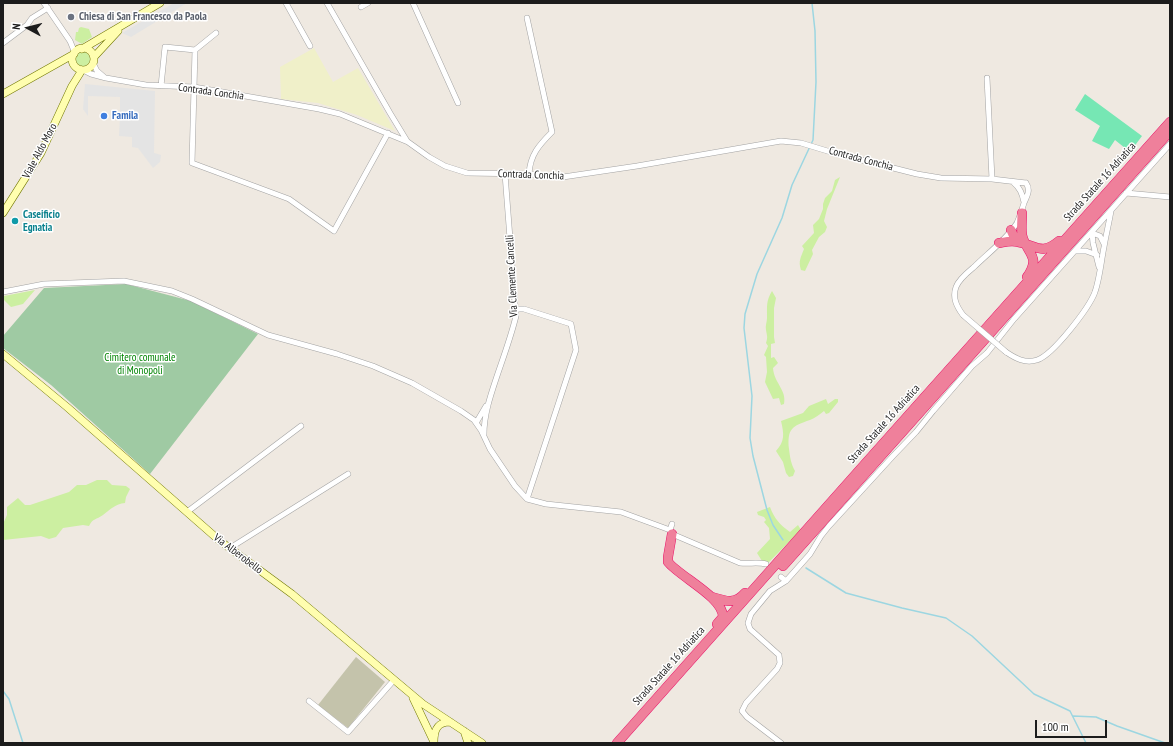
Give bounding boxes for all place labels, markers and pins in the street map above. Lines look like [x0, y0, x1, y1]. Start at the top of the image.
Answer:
place label: Chiesa di San Francesco da Paola [79, 10, 207, 24]
marker: Chiesa di San Francesco da Paola [66, 12, 76, 22]
place label: Famila [112, 109, 138, 123]
marker: Famila [99, 111, 109, 121]
place label: Caseificio Egnatia [23, 208, 60, 234]
marker: Caseificio Egnatia [10, 216, 20, 226]

